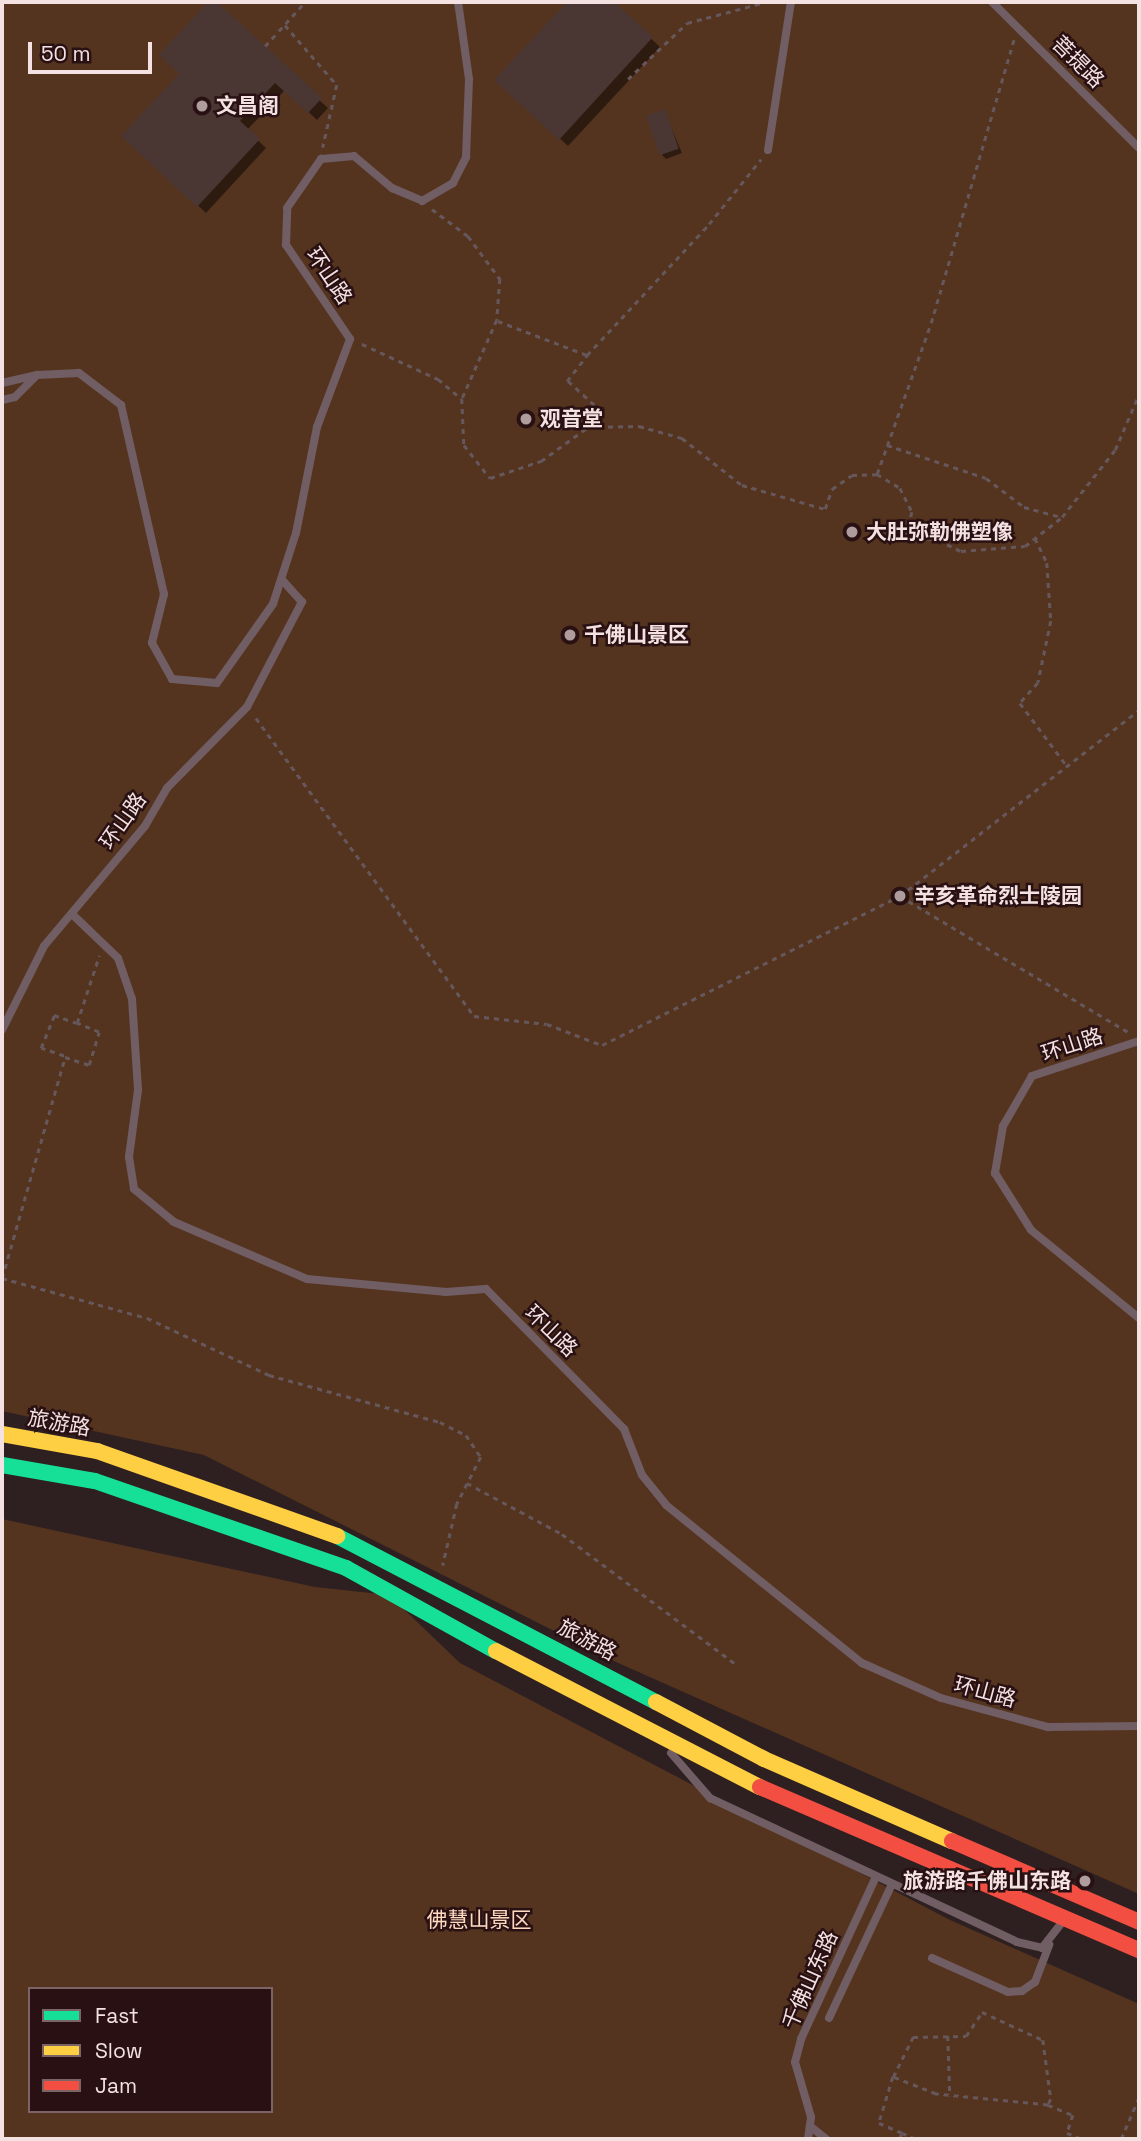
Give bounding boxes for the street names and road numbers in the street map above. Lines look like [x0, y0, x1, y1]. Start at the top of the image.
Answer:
street label: 菩提路 [1047, 31, 1109, 93]
street label: 环山路 [301, 243, 357, 309]
street label: 环山路 [95, 788, 151, 854]
street label: 环山路 [1038, 1023, 1106, 1067]
street label: 环山路 [520, 1300, 582, 1362]
street label: 旅游路 [26, 1405, 92, 1441]
street label: 旅游路 [553, 1614, 621, 1666]
street label: 环山路 [951, 1672, 1019, 1712]
street label: 千佛山东路 [777, 1927, 843, 2033]

